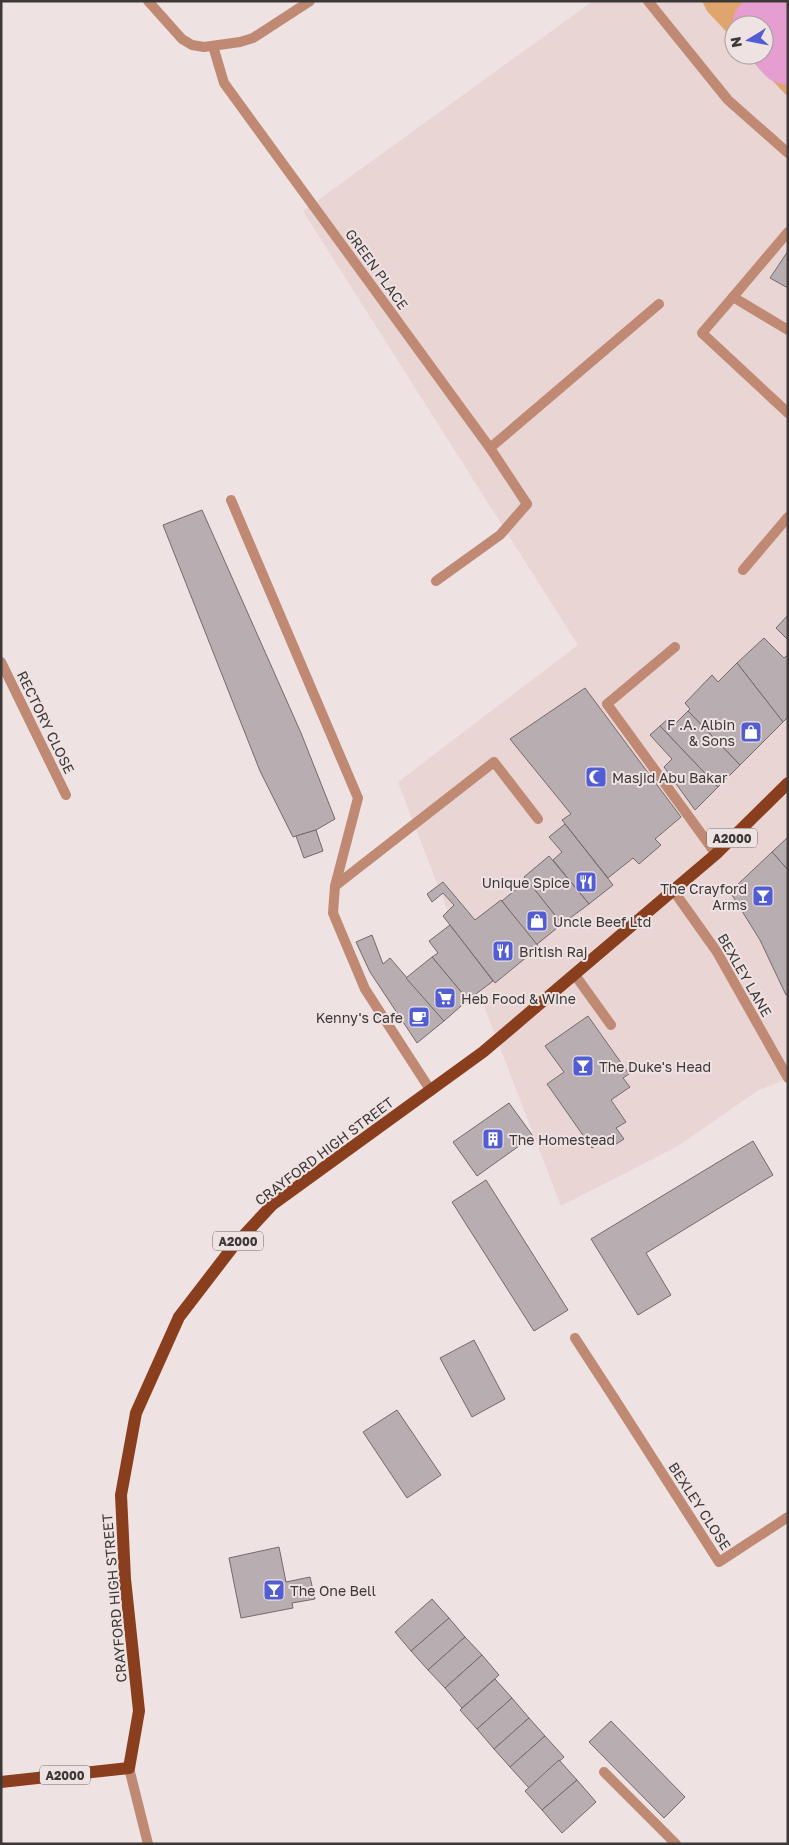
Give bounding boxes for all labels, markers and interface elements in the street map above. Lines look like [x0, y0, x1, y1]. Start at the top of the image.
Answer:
north arrow [724, 15, 774, 65]
text: N [726, 36, 745, 49]
street label: GREEN PLACE [342, 225, 412, 313]
street label: RECTORY CLOSE [14, 668, 78, 776]
place label: F .A. Albin & Sons [667, 716, 735, 749]
shop icon: F .A. Albin & Sons [739, 720, 763, 744]
mosque icon: Masjid Abu Bakar [584, 765, 608, 789]
place label: Masjid Abu Bakar [612, 769, 728, 786]
road number: A2000 [707, 828, 757, 848]
restaurant icon: Unique Spice [574, 870, 598, 894]
place label: Unique Spice [482, 874, 570, 891]
place label: The Crayford Arms [660, 880, 747, 913]
bar icon: The Crayford Arms [751, 884, 775, 908]
shop icon: Uncle Beef Ltd [525, 909, 549, 933]
place label: Uncle Beef Ltd [553, 913, 651, 930]
street label: BEXLEY LANE [714, 930, 776, 1020]
restaurant icon: British Raj [491, 939, 515, 963]
place label: British Raj [519, 943, 588, 960]
supermarket icon: Heb Food & Wine [433, 986, 457, 1010]
place label: Heb Food & Wine [461, 990, 576, 1007]
cafe icon: Kenny's Cafe [407, 1005, 431, 1029]
place label: Kenny's Cafe [316, 1009, 403, 1026]
bar icon: The Duke's Head [571, 1054, 595, 1078]
place label: The Duke's Head [599, 1058, 711, 1075]
street label: CRAYFORD HIGH STREET [251, 1093, 397, 1209]
building icon: The Homestead [481, 1127, 505, 1151]
place label: The Homestead [509, 1131, 615, 1148]
road number: A2000 [213, 1232, 263, 1250]
street label: BEXLEY CLOSE [665, 1459, 735, 1553]
street label: CRAYFORD HIGH STREET [98, 1513, 130, 1683]
bar icon: The One Bell [262, 1578, 286, 1602]
place label: The One Bell [290, 1582, 376, 1599]
road number: A2000 [40, 1766, 90, 1784]

